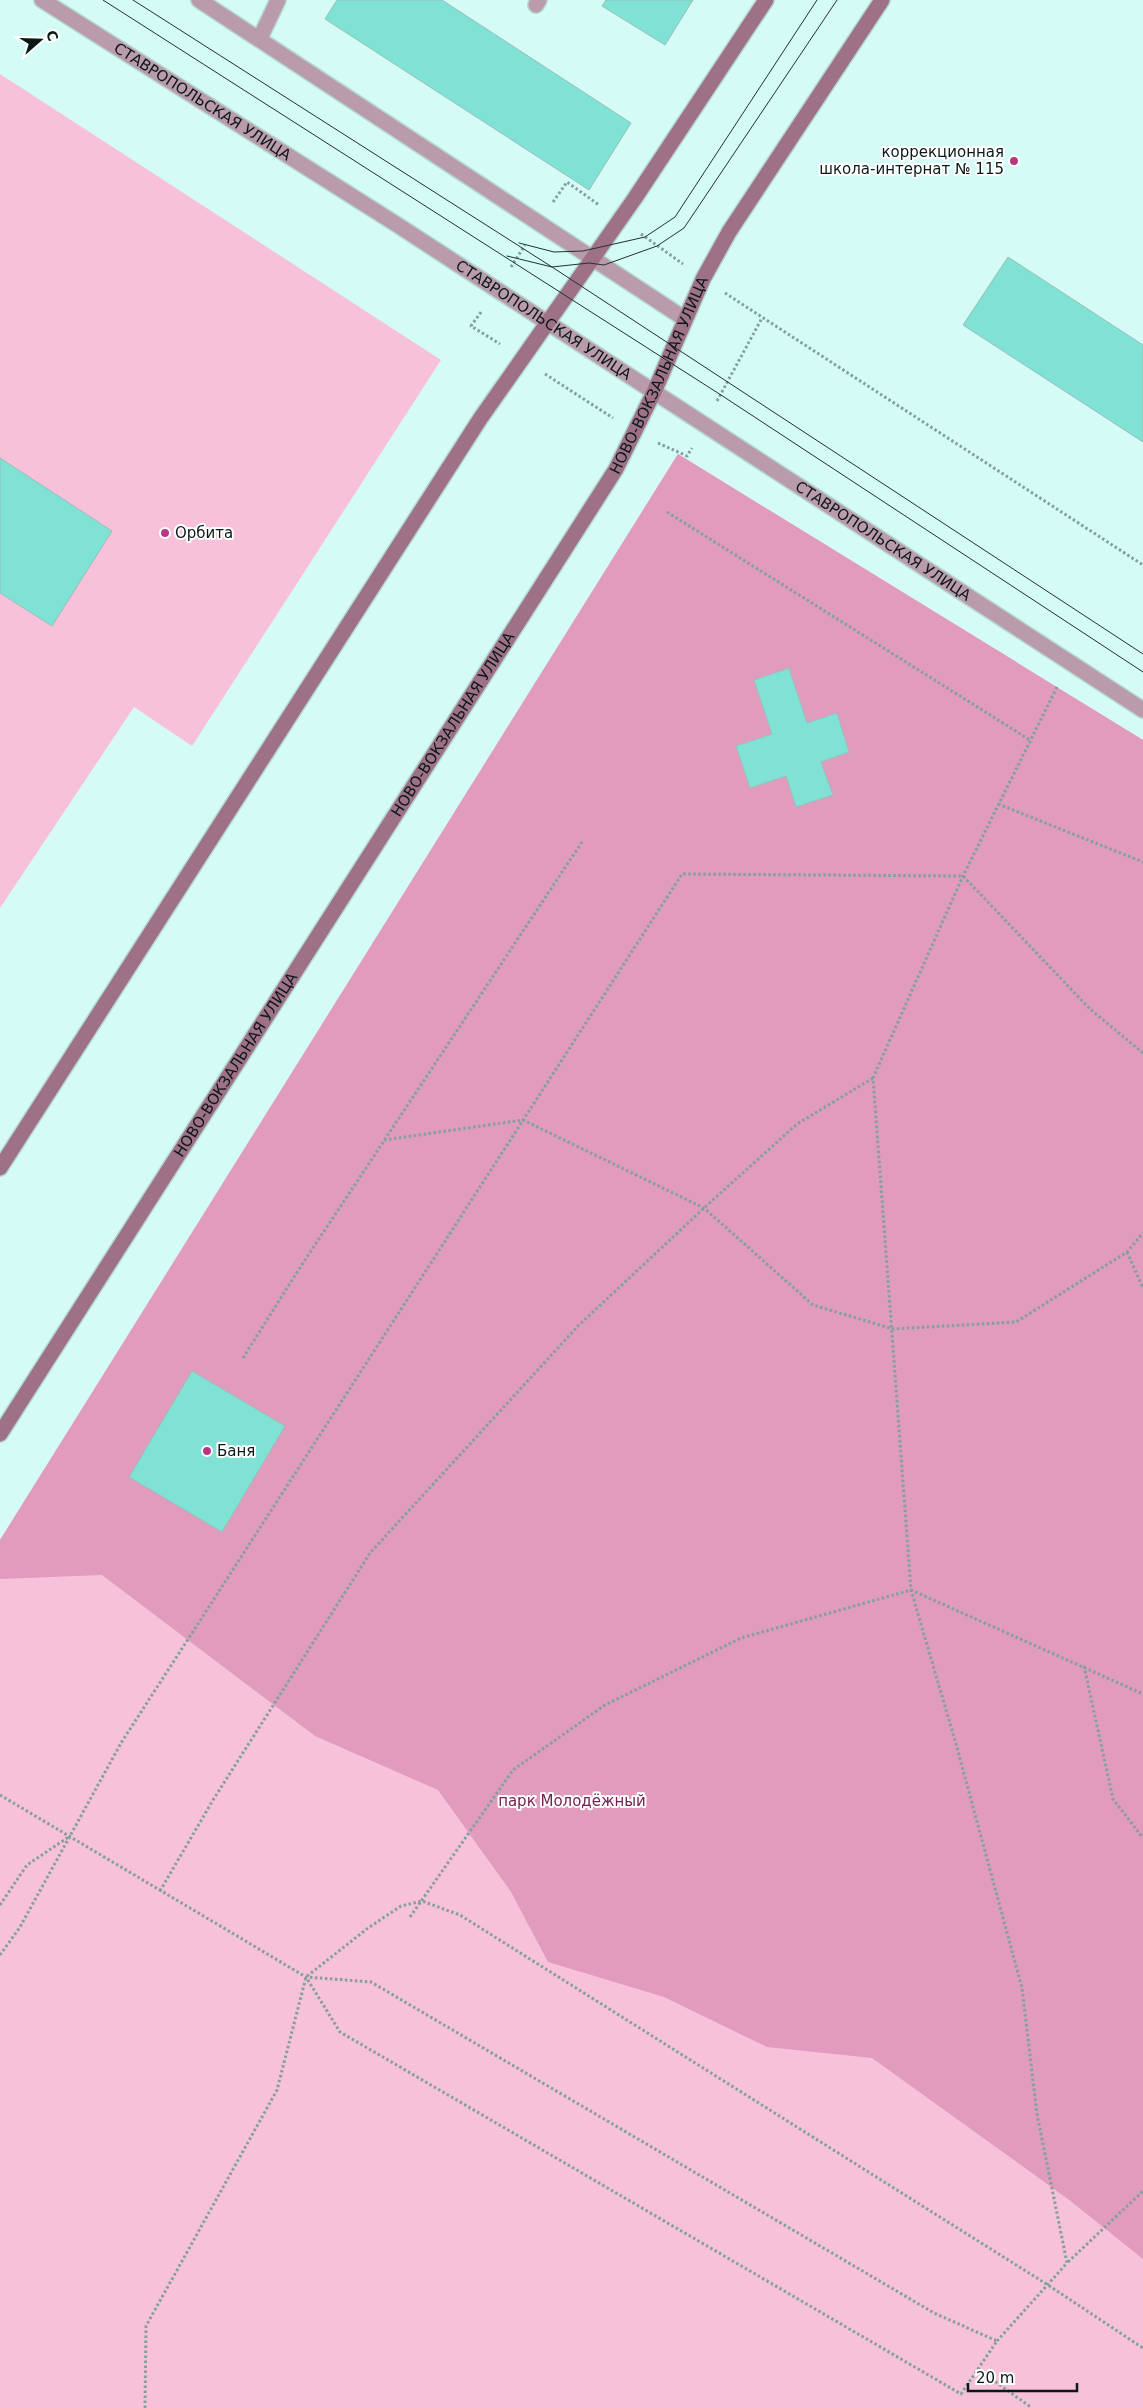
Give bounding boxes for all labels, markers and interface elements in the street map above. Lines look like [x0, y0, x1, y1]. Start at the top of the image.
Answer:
north arrow [15, 15, 65, 65]
text: С [43, 28, 61, 43]
street label: СТАВРОПОЛЬСКАЯ УЛИЦА [111, 39, 295, 165]
place label: коррекционная школа-интернат № 115 [819, 143, 1004, 178]
marker: коррекционная школа-интернат № 115 [1008, 155, 1020, 167]
street label: СТАВРОПОЛЬСКАЯ УЛИЦА [452, 256, 635, 384]
street label: НОВО-ВОКЗАЛЬНАЯ УЛИЦА [606, 273, 712, 477]
street label: СТАВРОПОЛЬСКАЯ УЛИЦА [792, 477, 975, 605]
place label: Орбита [175, 524, 233, 542]
marker: Орбита [159, 527, 171, 539]
street label: НОВО-ВОКЗАЛЬНАЯ УЛИЦА [388, 628, 519, 820]
street label: НОВО-ВОКЗАЛЬНАЯ УЛИЦА [170, 969, 302, 1160]
place label: Баня [217, 1442, 255, 1460]
marker: Баня [201, 1445, 213, 1457]
park label: парк Молодёжный [498, 1792, 646, 1810]
scale bar [968, 2360, 1077, 2392]
text: 20 m [976, 2369, 1014, 2387]

